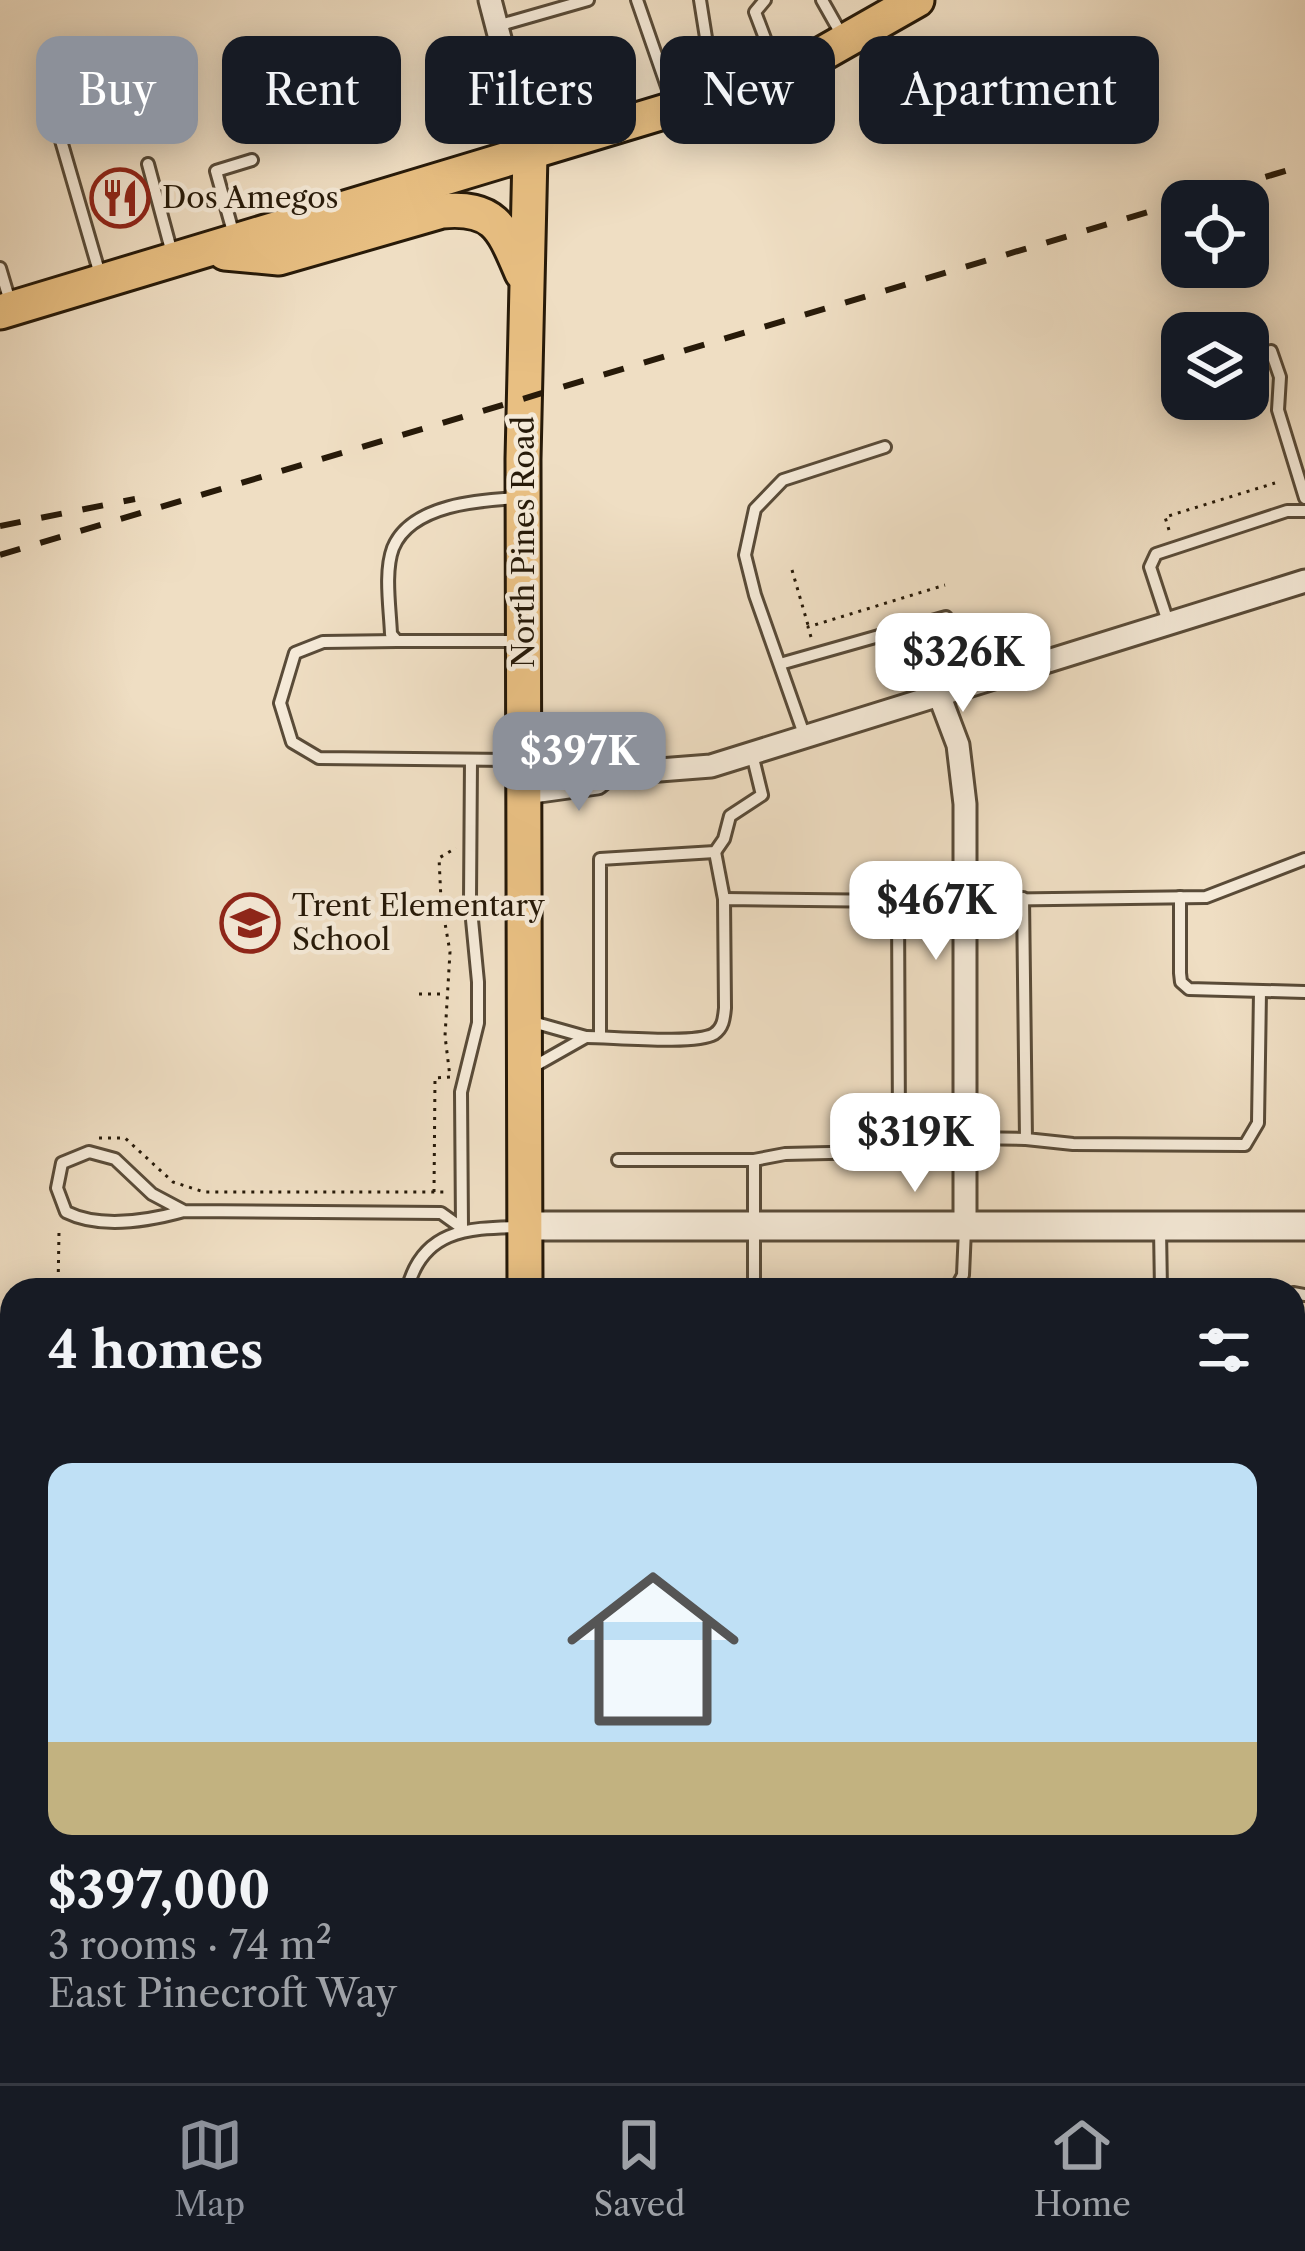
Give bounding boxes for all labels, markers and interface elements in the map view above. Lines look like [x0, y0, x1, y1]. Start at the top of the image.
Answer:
chip: Buy [36, 36, 198, 144]
chip: Rent [222, 36, 401, 144]
chip: Filters [425, 36, 636, 144]
chip: New [660, 36, 835, 144]
chip: Apartment [859, 36, 1159, 144]
restaurant icon: Dos Amegos [89, 167, 151, 229]
place label: Dos Amegos [162, 179, 339, 216]
map controls [1161, 180, 1269, 420]
button: locate [1161, 180, 1269, 288]
button: layers [1161, 312, 1269, 420]
street label: North Pines Road [505, 416, 542, 668]
pin: $326K [879, 613, 1047, 715]
text: $326K [902, 628, 1024, 676]
pin: $397K [495, 712, 663, 814]
text: $397K [520, 727, 638, 775]
pin: $467K [852, 861, 1020, 963]
text: $467K [876, 876, 996, 924]
place label: Trent Elementary School [292, 887, 545, 958]
school or university icon: Trent Elementary School [219, 892, 281, 954]
pin: $319K [831, 1093, 999, 1195]
text: $319K [857, 1108, 973, 1156]
icon: filters [1191, 1317, 1257, 1383]
text: 4 homes [48, 1319, 263, 1381]
icon: home [545, 1541, 761, 1757]
text: $397,000 [48, 1859, 270, 1921]
text: 3 rooms · 74 m² [48, 1921, 332, 1969]
text: East Pinecroft Way [48, 1969, 397, 2017]
tab: Map [174, 2112, 245, 2225]
tab: Saved [594, 2112, 685, 2225]
tab: Home [1034, 2112, 1131, 2225]

